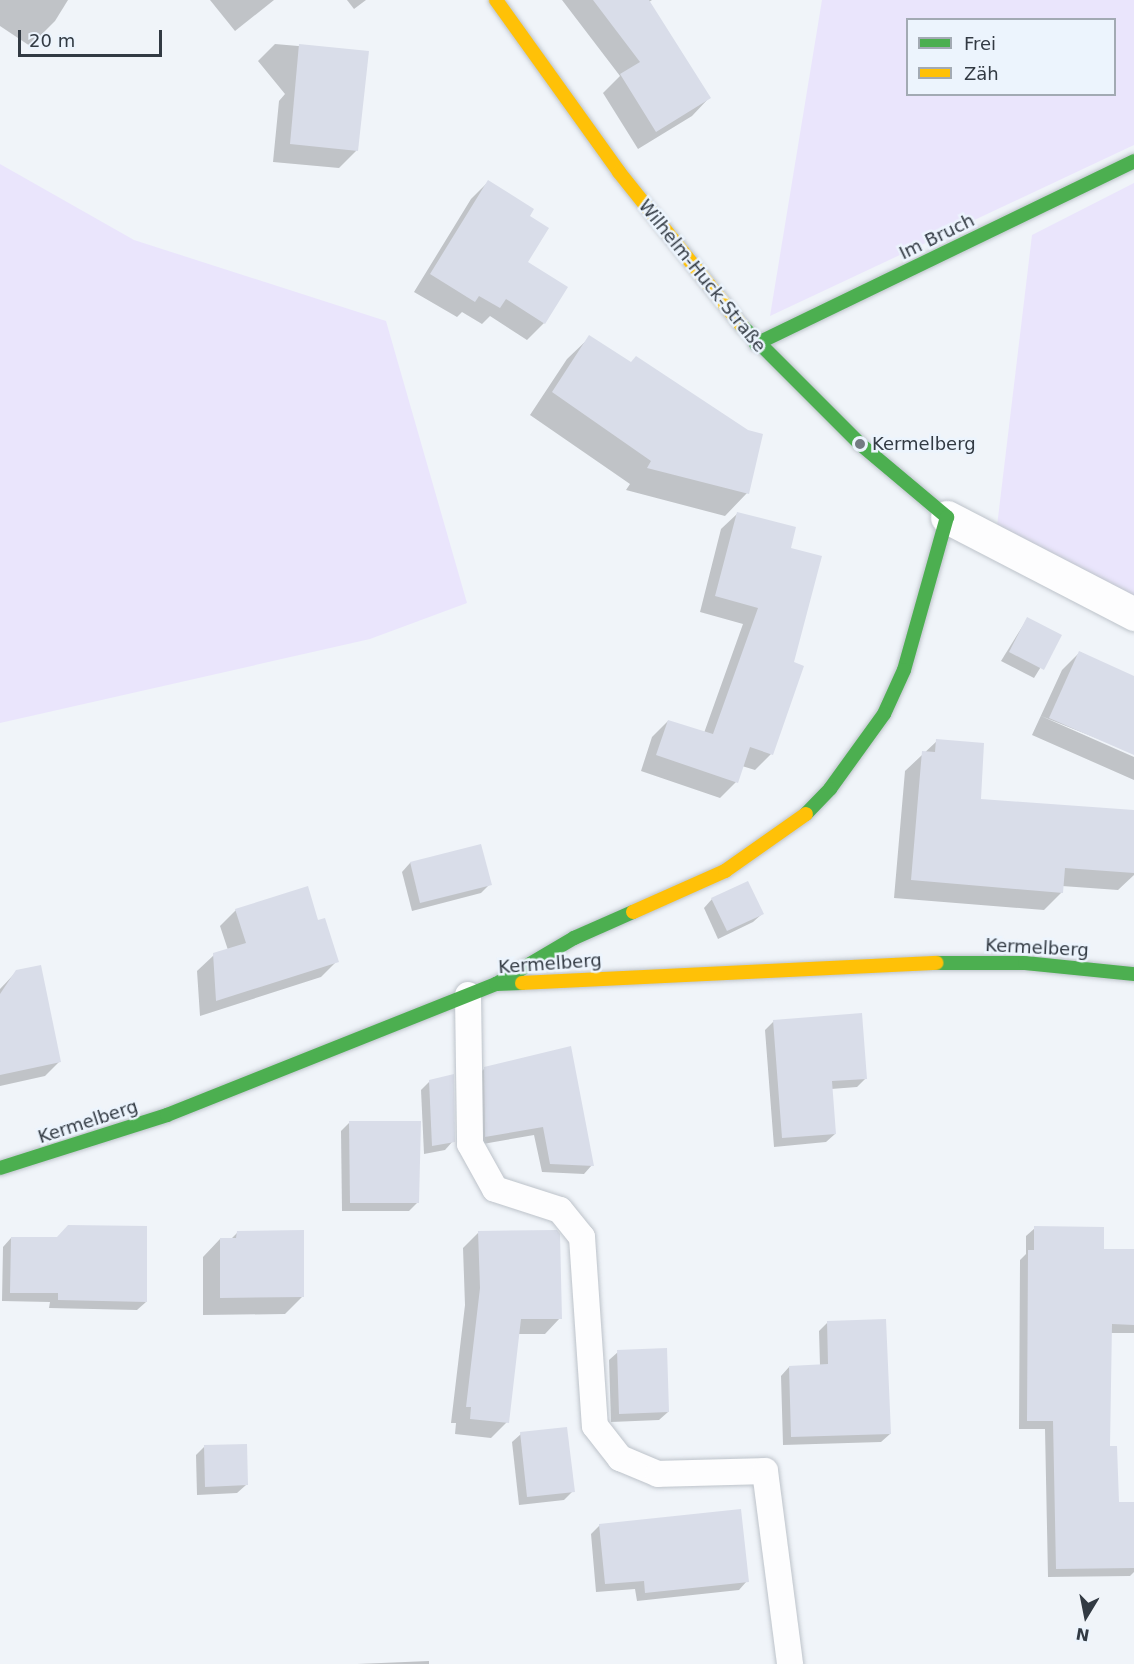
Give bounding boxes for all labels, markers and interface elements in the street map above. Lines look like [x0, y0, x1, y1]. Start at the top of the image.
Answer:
scale bar [21, 18, 165, 56]
legend [906, 18, 1116, 96]
text: 20 m [29, 30, 75, 51]
text: Frei [964, 33, 996, 54]
text: Zäh [964, 63, 999, 84]
street label: Wilhelm-Huck-Straße [634, 195, 770, 357]
street label: Im Bruch [896, 210, 978, 264]
place label: Kermelberg [872, 433, 976, 455]
marker: Kermelberg [853, 437, 867, 451]
street label: Kermelberg [985, 935, 1089, 961]
street label: Kermelberg [498, 950, 602, 978]
street label: Kermelberg [35, 1096, 141, 1148]
north arrow [1056, 1586, 1116, 1646]
text: N [1075, 1624, 1091, 1645]

